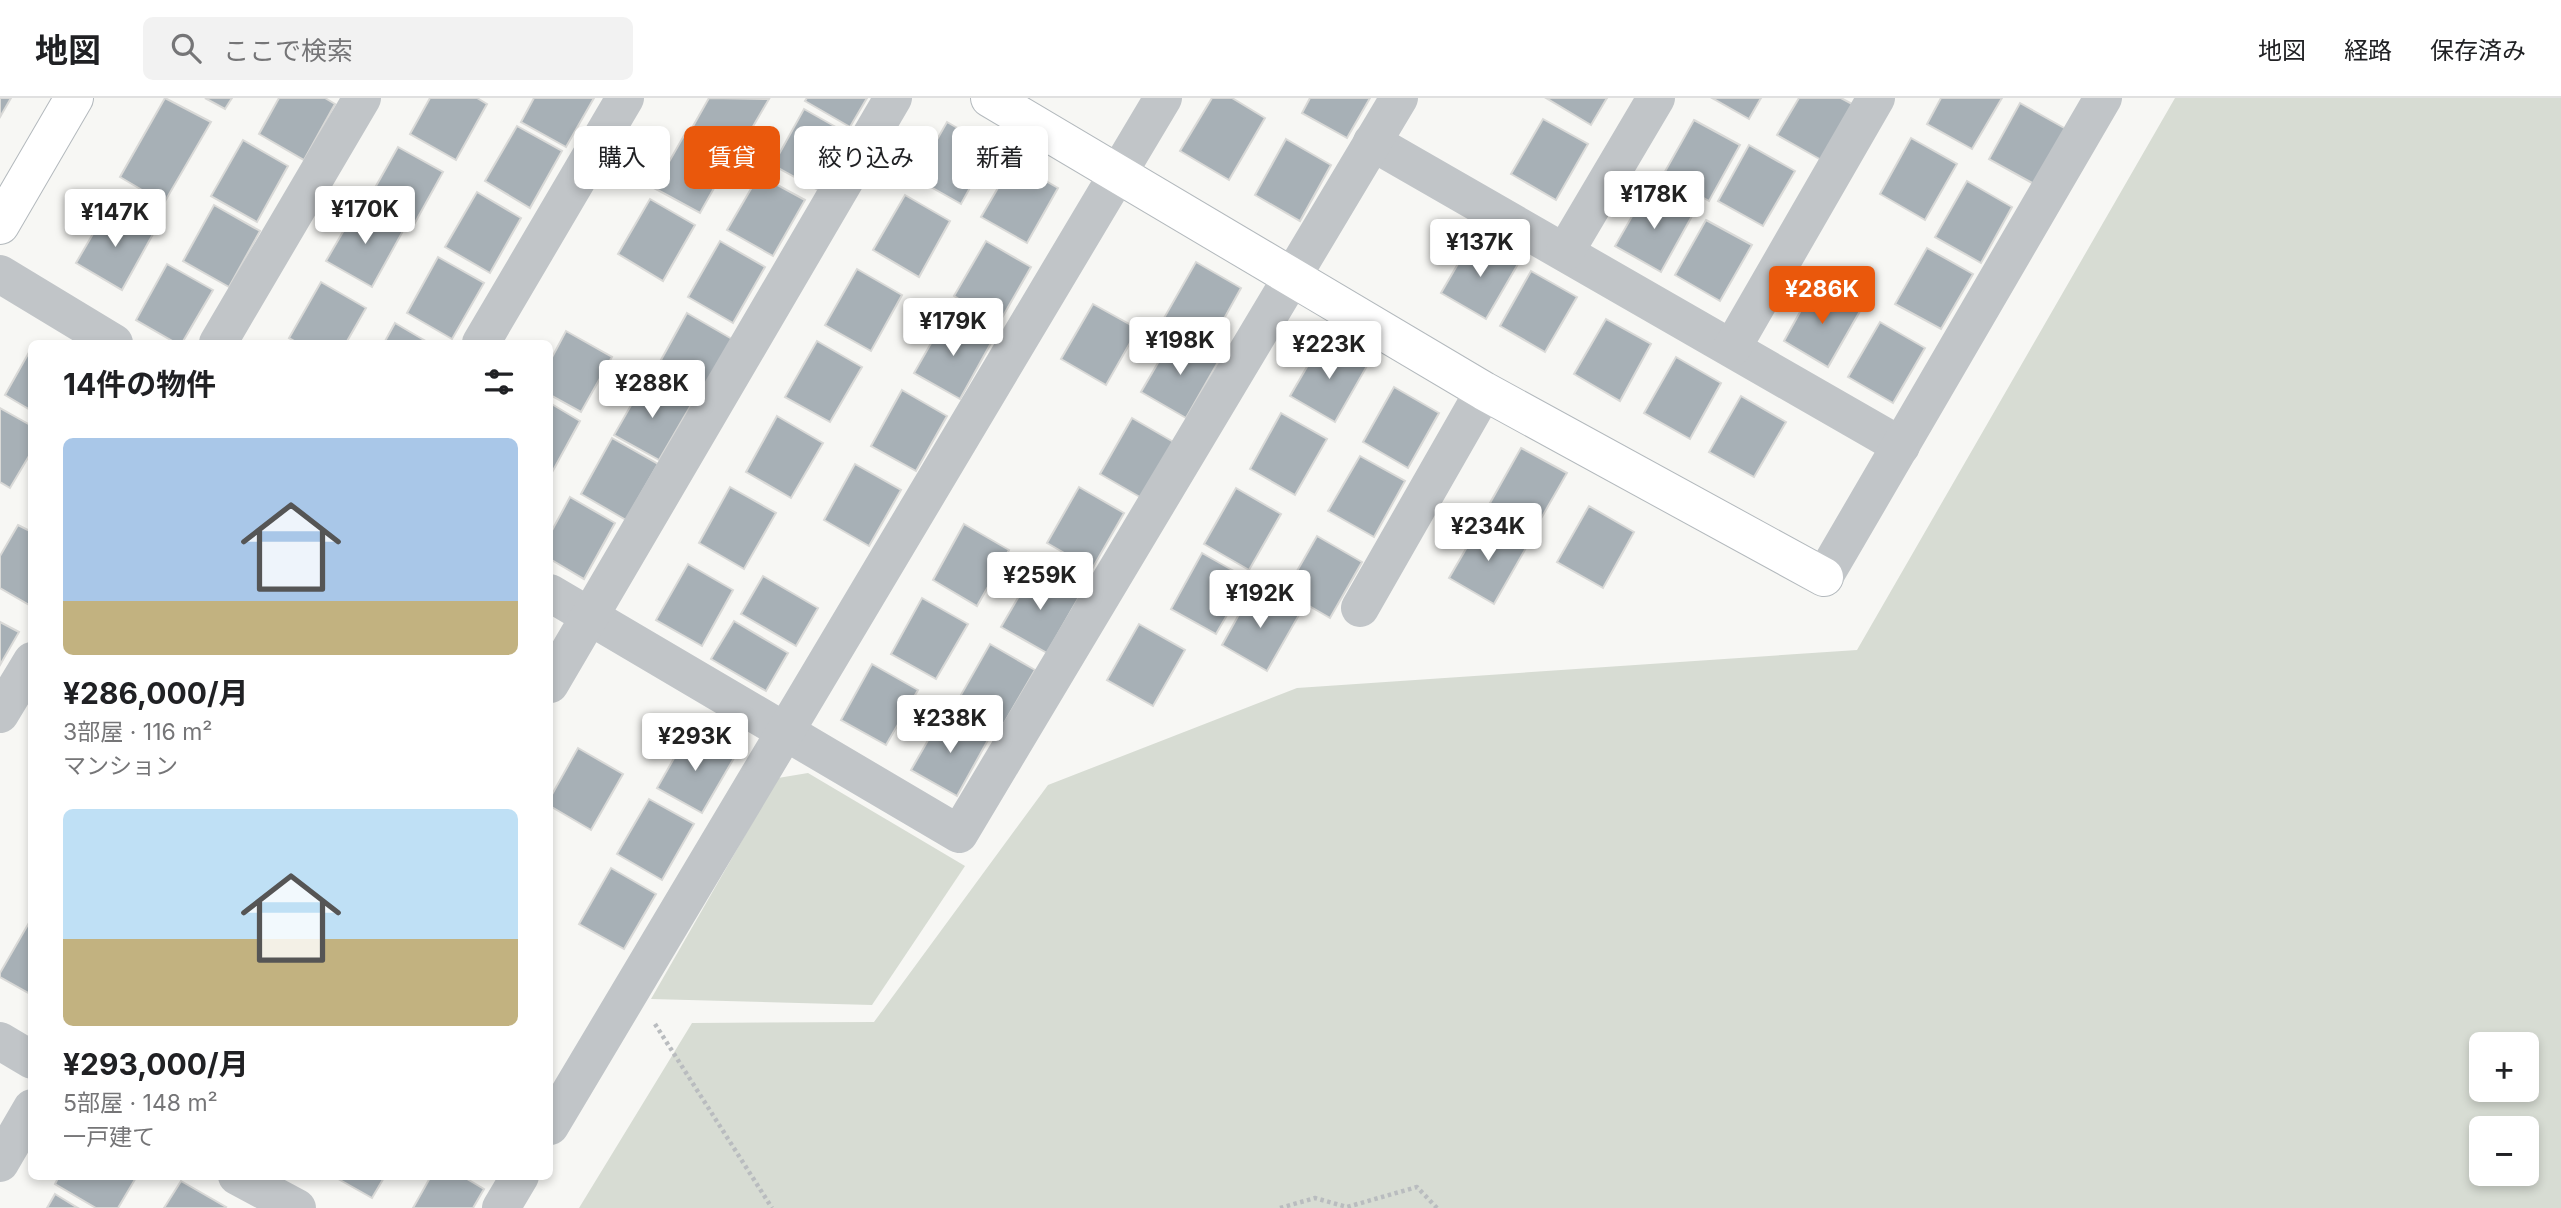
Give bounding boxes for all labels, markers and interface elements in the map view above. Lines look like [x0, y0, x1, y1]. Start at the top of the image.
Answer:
search box [143, 17, 633, 80]
icon: search [167, 29, 205, 67]
text: 地図 [35, 30, 101, 70]
text: ここで検索 [223, 35, 353, 66]
text: 地図 [2258, 36, 2306, 65]
text: 経路 [2344, 36, 2392, 65]
text: 保存済み [2430, 36, 2526, 65]
chip: 購入 [574, 126, 670, 189]
chip: 賃貸 [684, 126, 780, 189]
chip: 絞り込み [794, 126, 938, 189]
chip: 新着 [952, 126, 1048, 189]
pin: ¥178K [1605, 172, 1703, 231]
text: ¥178K [1620, 180, 1688, 208]
pin: ¥170K [316, 186, 414, 246]
pin: ¥147K [66, 190, 164, 249]
text: ¥170K [331, 195, 399, 223]
text: ¥147K [81, 198, 149, 226]
pin: ¥137K [1431, 220, 1529, 279]
text: ¥137K [1446, 228, 1514, 256]
pin: ¥286K [1773, 266, 1871, 326]
text: ¥286K [1785, 275, 1859, 303]
pin: ¥179K [904, 299, 1002, 358]
text: ¥179K [919, 307, 987, 335]
pin: ¥198K [1131, 317, 1229, 377]
pin: ¥223K [1280, 322, 1378, 381]
text: ¥198K [1145, 326, 1215, 354]
text: ¥223K [1292, 330, 1366, 358]
pin: ¥288K [603, 360, 701, 420]
icon: filters [480, 363, 518, 401]
text: 14件の物件 [63, 366, 216, 402]
text: ¥288K [615, 369, 689, 397]
icon: home [228, 484, 354, 610]
pin: ¥234K [1439, 504, 1537, 563]
text: ¥234K [1451, 512, 1525, 540]
pin: ¥259K [991, 552, 1089, 612]
text: ¥259K [1003, 561, 1077, 589]
pin: ¥192K [1211, 570, 1309, 630]
text: ¥192K [1226, 579, 1295, 607]
text: ¥286,000/月 [63, 675, 249, 711]
pin: ¥238K [901, 696, 999, 755]
text: ¥238K [913, 704, 987, 732]
pin: ¥293K [646, 714, 744, 773]
text: 3部屋 · 116 m² [63, 718, 213, 746]
text: ¥293K [658, 722, 732, 750]
text: マンション [63, 752, 178, 780]
icon: home [228, 855, 354, 981]
map controls [2469, 1032, 2539, 1186]
button: + [2469, 1032, 2539, 1102]
text: ¥293,000/月 [63, 1046, 249, 1082]
text: 5部屋 · 148 m² [63, 1089, 218, 1117]
button: − [2469, 1116, 2539, 1186]
text: 一戸建て [63, 1123, 155, 1151]

